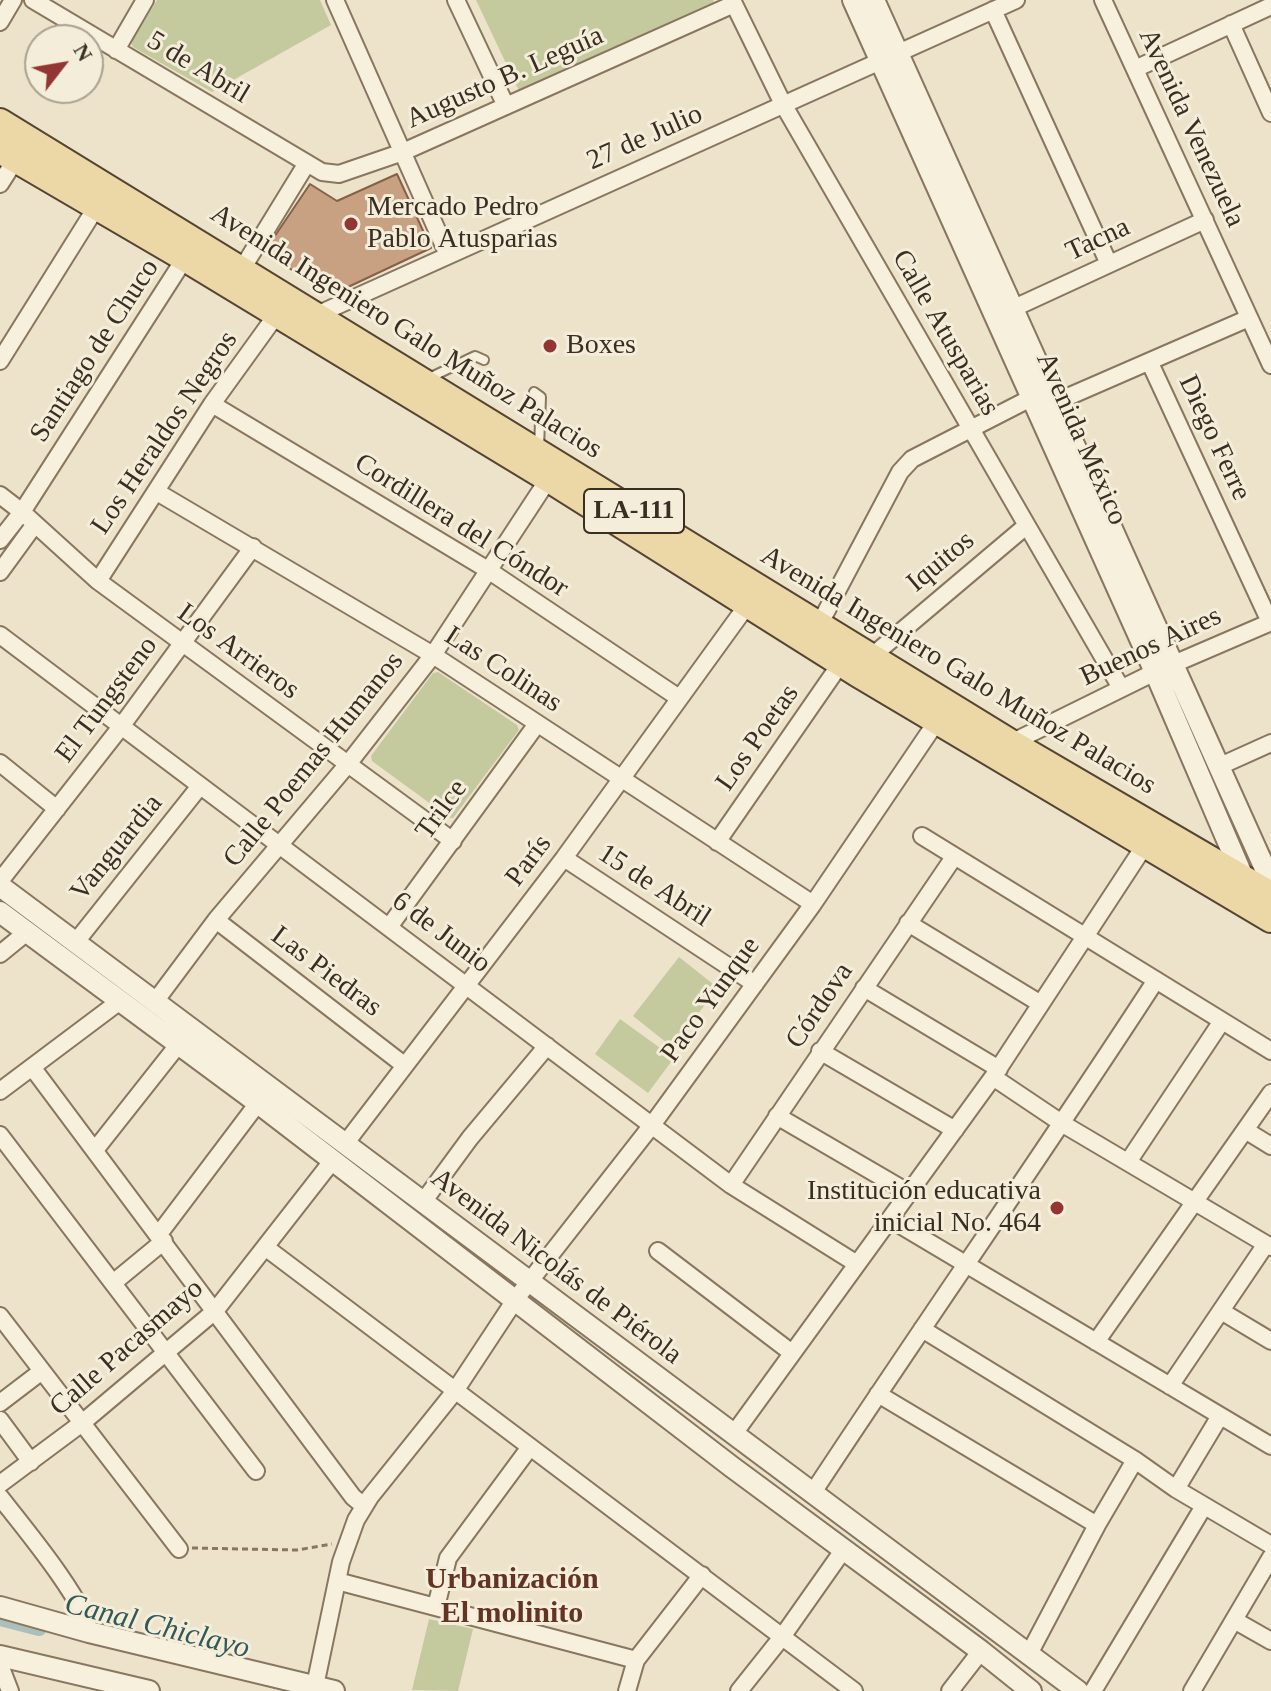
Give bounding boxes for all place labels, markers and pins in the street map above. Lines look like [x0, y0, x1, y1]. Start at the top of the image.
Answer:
place label: Mercado Pedro Pablo Atusparias [367, 191, 558, 257]
marker: Mercado Pedro Pablo Atusparias [342, 215, 360, 233]
place label: Boxes [566, 329, 636, 363]
marker: Boxes [541, 337, 559, 355]
place label: Institución educativa inicial No. 464 [807, 1175, 1041, 1241]
marker: Institución educativa inicial No. 464 [1048, 1199, 1066, 1217]

